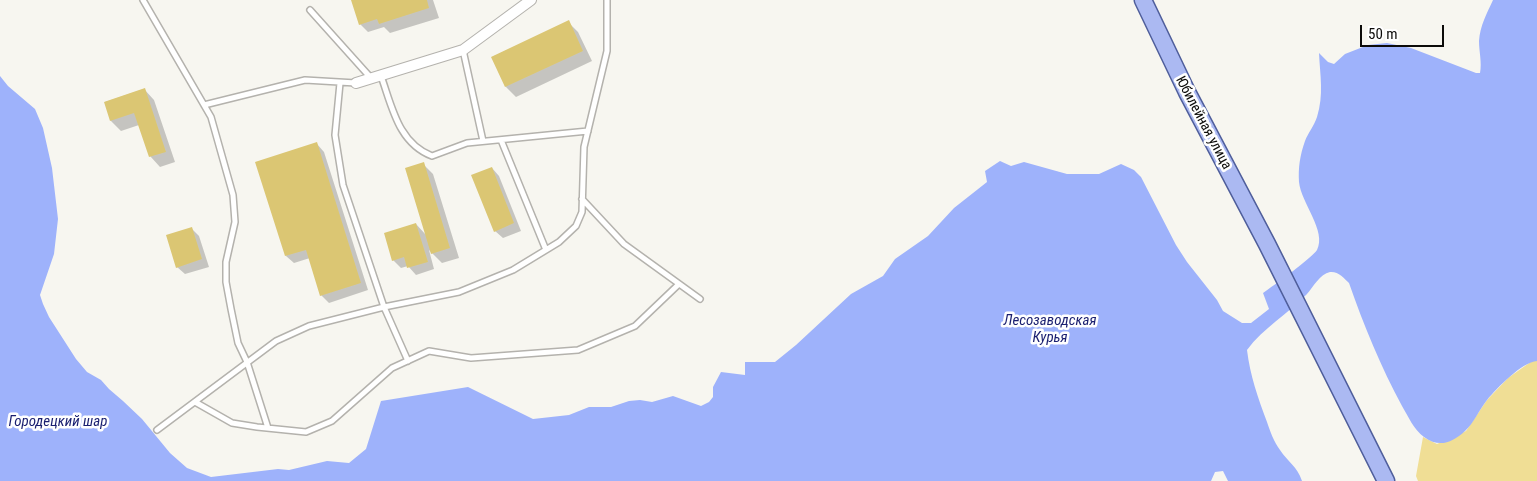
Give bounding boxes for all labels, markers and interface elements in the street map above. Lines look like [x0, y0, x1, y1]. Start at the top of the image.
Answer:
scale bar [1362, 15, 1446, 47]
text: 50 m [1368, 25, 1398, 43]
street label: Юбилейная улица [1171, 74, 1235, 172]
water label: Лесозаводская Курья [1004, 312, 1096, 347]
water label: Городецкий шар [9, 413, 107, 431]

